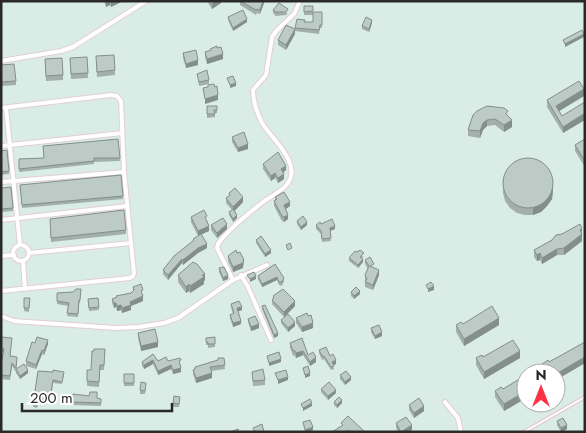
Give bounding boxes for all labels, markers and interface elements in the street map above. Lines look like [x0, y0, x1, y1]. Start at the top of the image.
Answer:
north arrow [516, 363, 566, 413]
text: N [535, 365, 547, 385]
scale bar [22, 380, 172, 412]
text: 200 m [30, 387, 73, 409]

